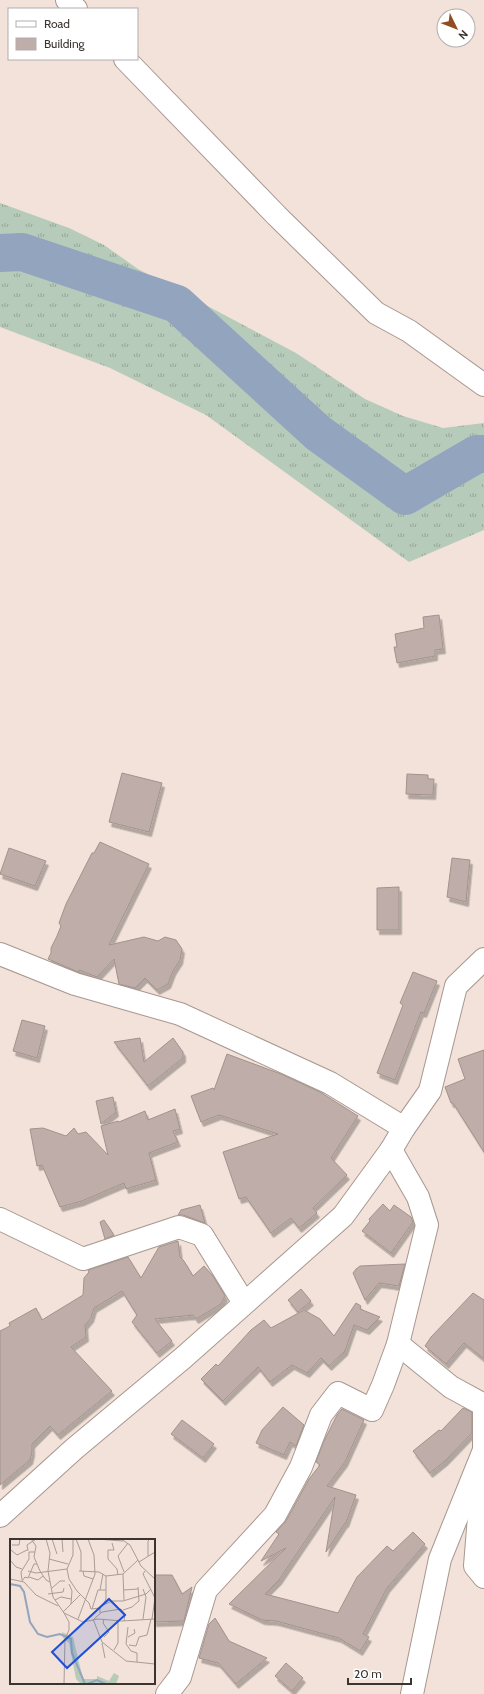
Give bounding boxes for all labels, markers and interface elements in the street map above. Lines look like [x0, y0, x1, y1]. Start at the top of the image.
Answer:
legend [8, 8, 138, 60]
north arrow [436, 8, 476, 48]
text: Road [44, 16, 70, 31]
text: N [456, 27, 471, 42]
text: Building [44, 36, 86, 51]
inset map [10, 1539, 155, 1684]
scale bar [348, 1660, 411, 1686]
text: 20 m [354, 1666, 382, 1681]

